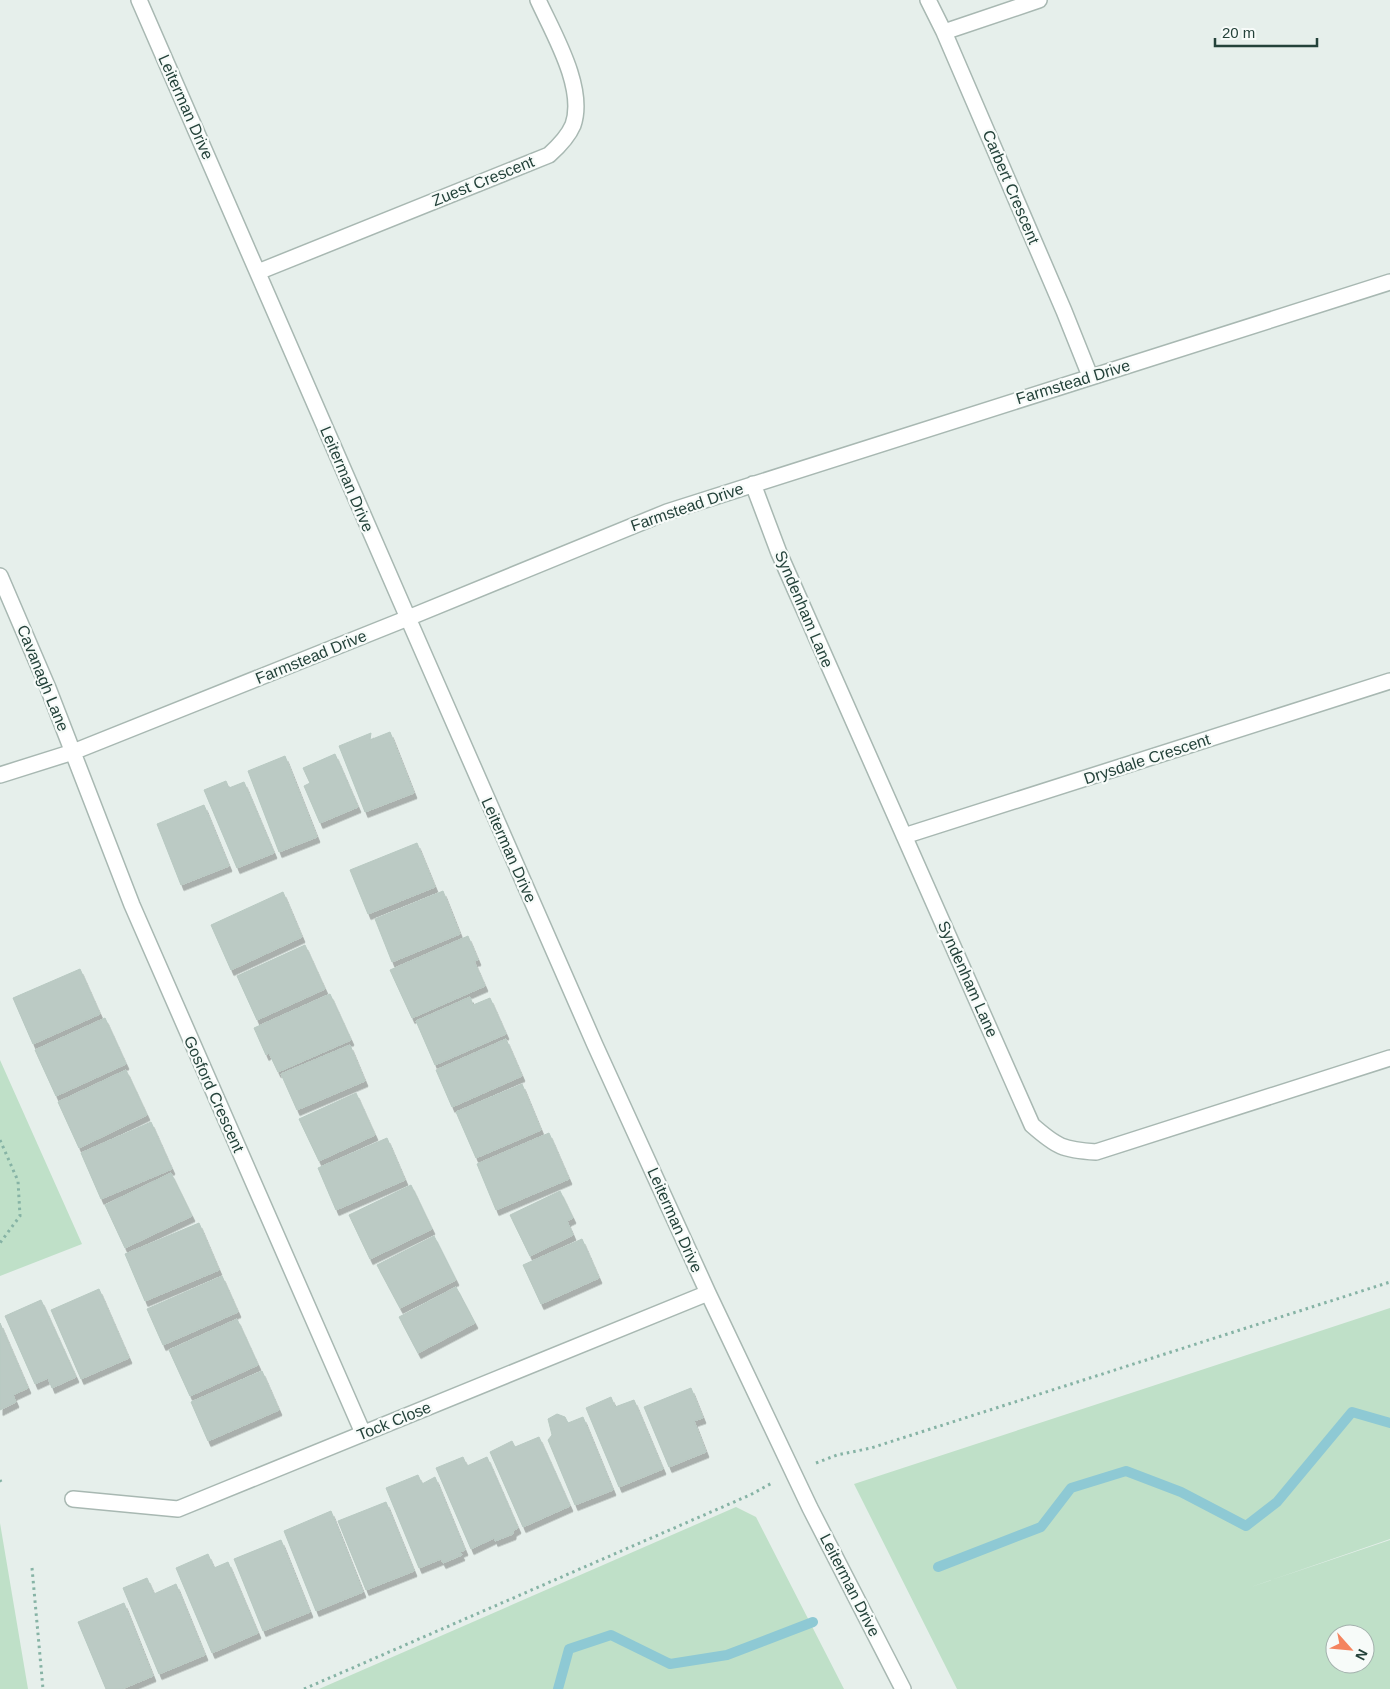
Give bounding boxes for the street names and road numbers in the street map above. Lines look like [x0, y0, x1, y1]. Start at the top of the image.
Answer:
street label: Leiterman Drive [155, 52, 217, 162]
street label: Carbert Crescent [979, 128, 1043, 247]
street label: Zuest Crescent [430, 153, 537, 209]
street label: Farmstead Drive [1014, 357, 1132, 407]
street label: Leiterman Drive [317, 424, 377, 534]
street label: Farmstead Drive [628, 480, 746, 534]
street label: Syndenham Lane [772, 548, 836, 670]
street label: Cavanagh Lane [14, 622, 72, 734]
street label: Farmstead Drive [253, 627, 369, 687]
street label: Drysdale Crescent [1082, 730, 1213, 787]
street label: Leiterman Drive [478, 795, 540, 905]
street label: Syndenham Lane [935, 918, 1001, 1040]
street label: Gosford Crescent [181, 1033, 247, 1155]
street label: Leiterman Drive [644, 1165, 706, 1275]
street label: Tock Close [355, 1398, 434, 1444]
street label: Leiterman Drive [817, 1531, 883, 1639]

